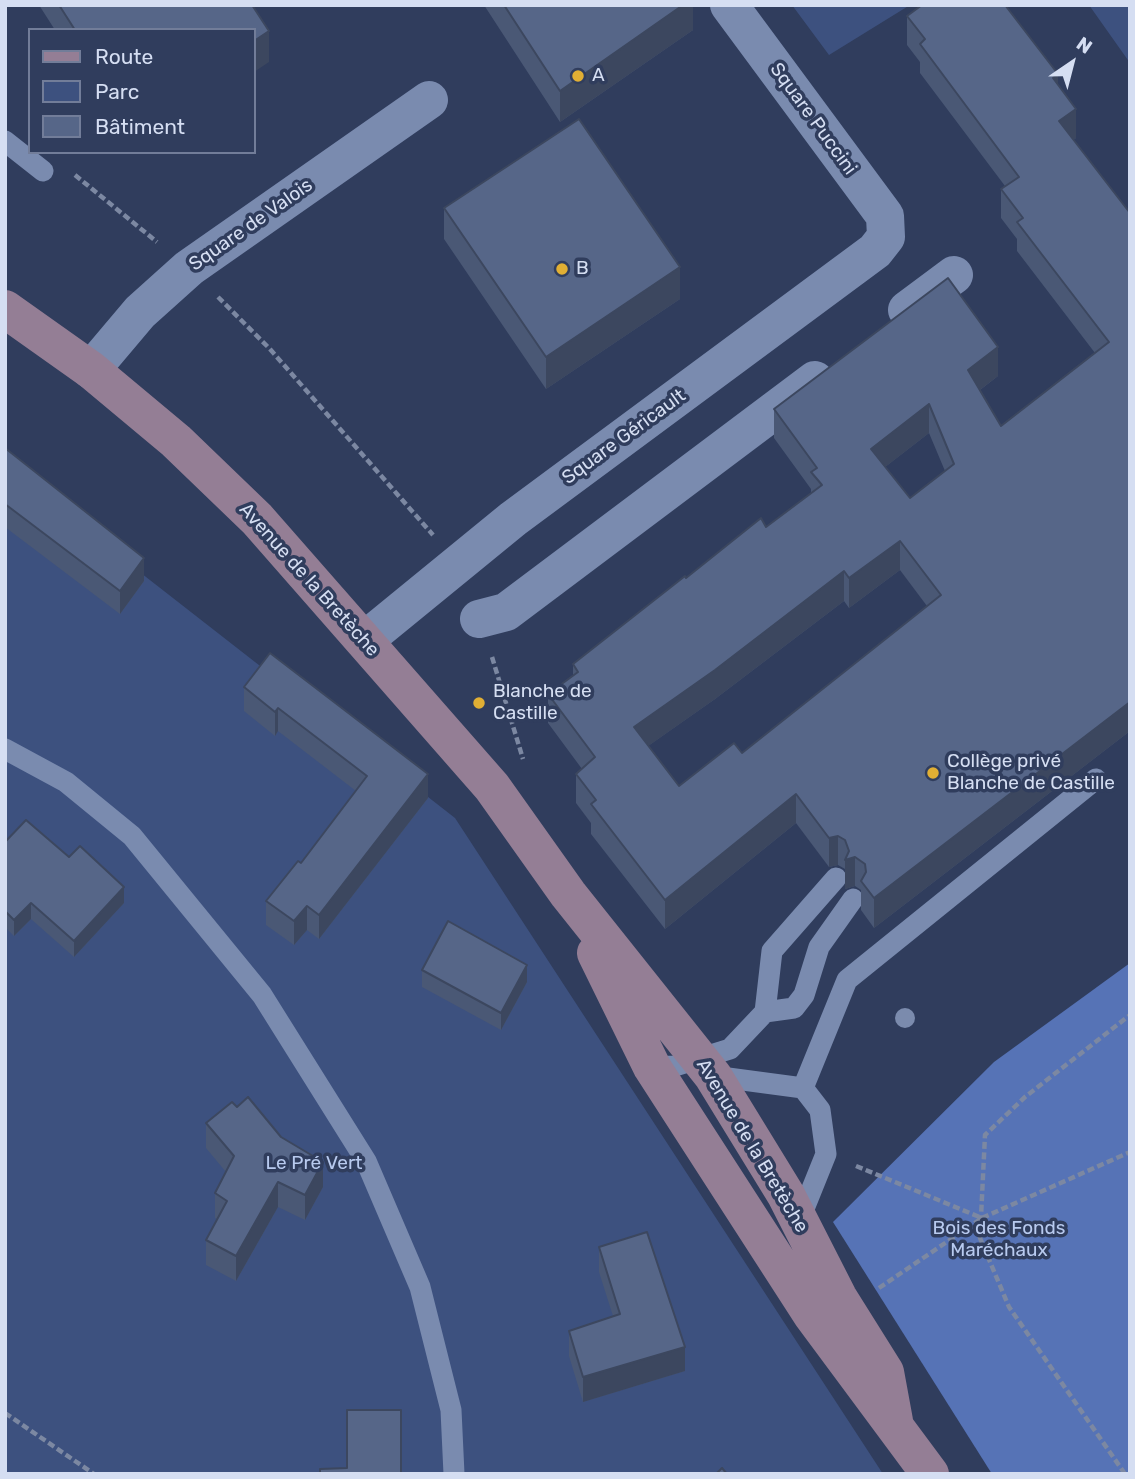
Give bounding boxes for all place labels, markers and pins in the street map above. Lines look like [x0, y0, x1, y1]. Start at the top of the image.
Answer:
place label: A [592, 65, 605, 87]
marker: A [570, 68, 586, 84]
place label: B [576, 258, 589, 280]
marker: B [554, 261, 570, 277]
place label: Blanche de Castille [493, 681, 592, 725]
marker: Blanche de Castille [471, 695, 487, 711]
place label: Collège privé Blanche de Castille [947, 751, 1115, 795]
marker: Collège privé Blanche de Castille [925, 765, 941, 781]

